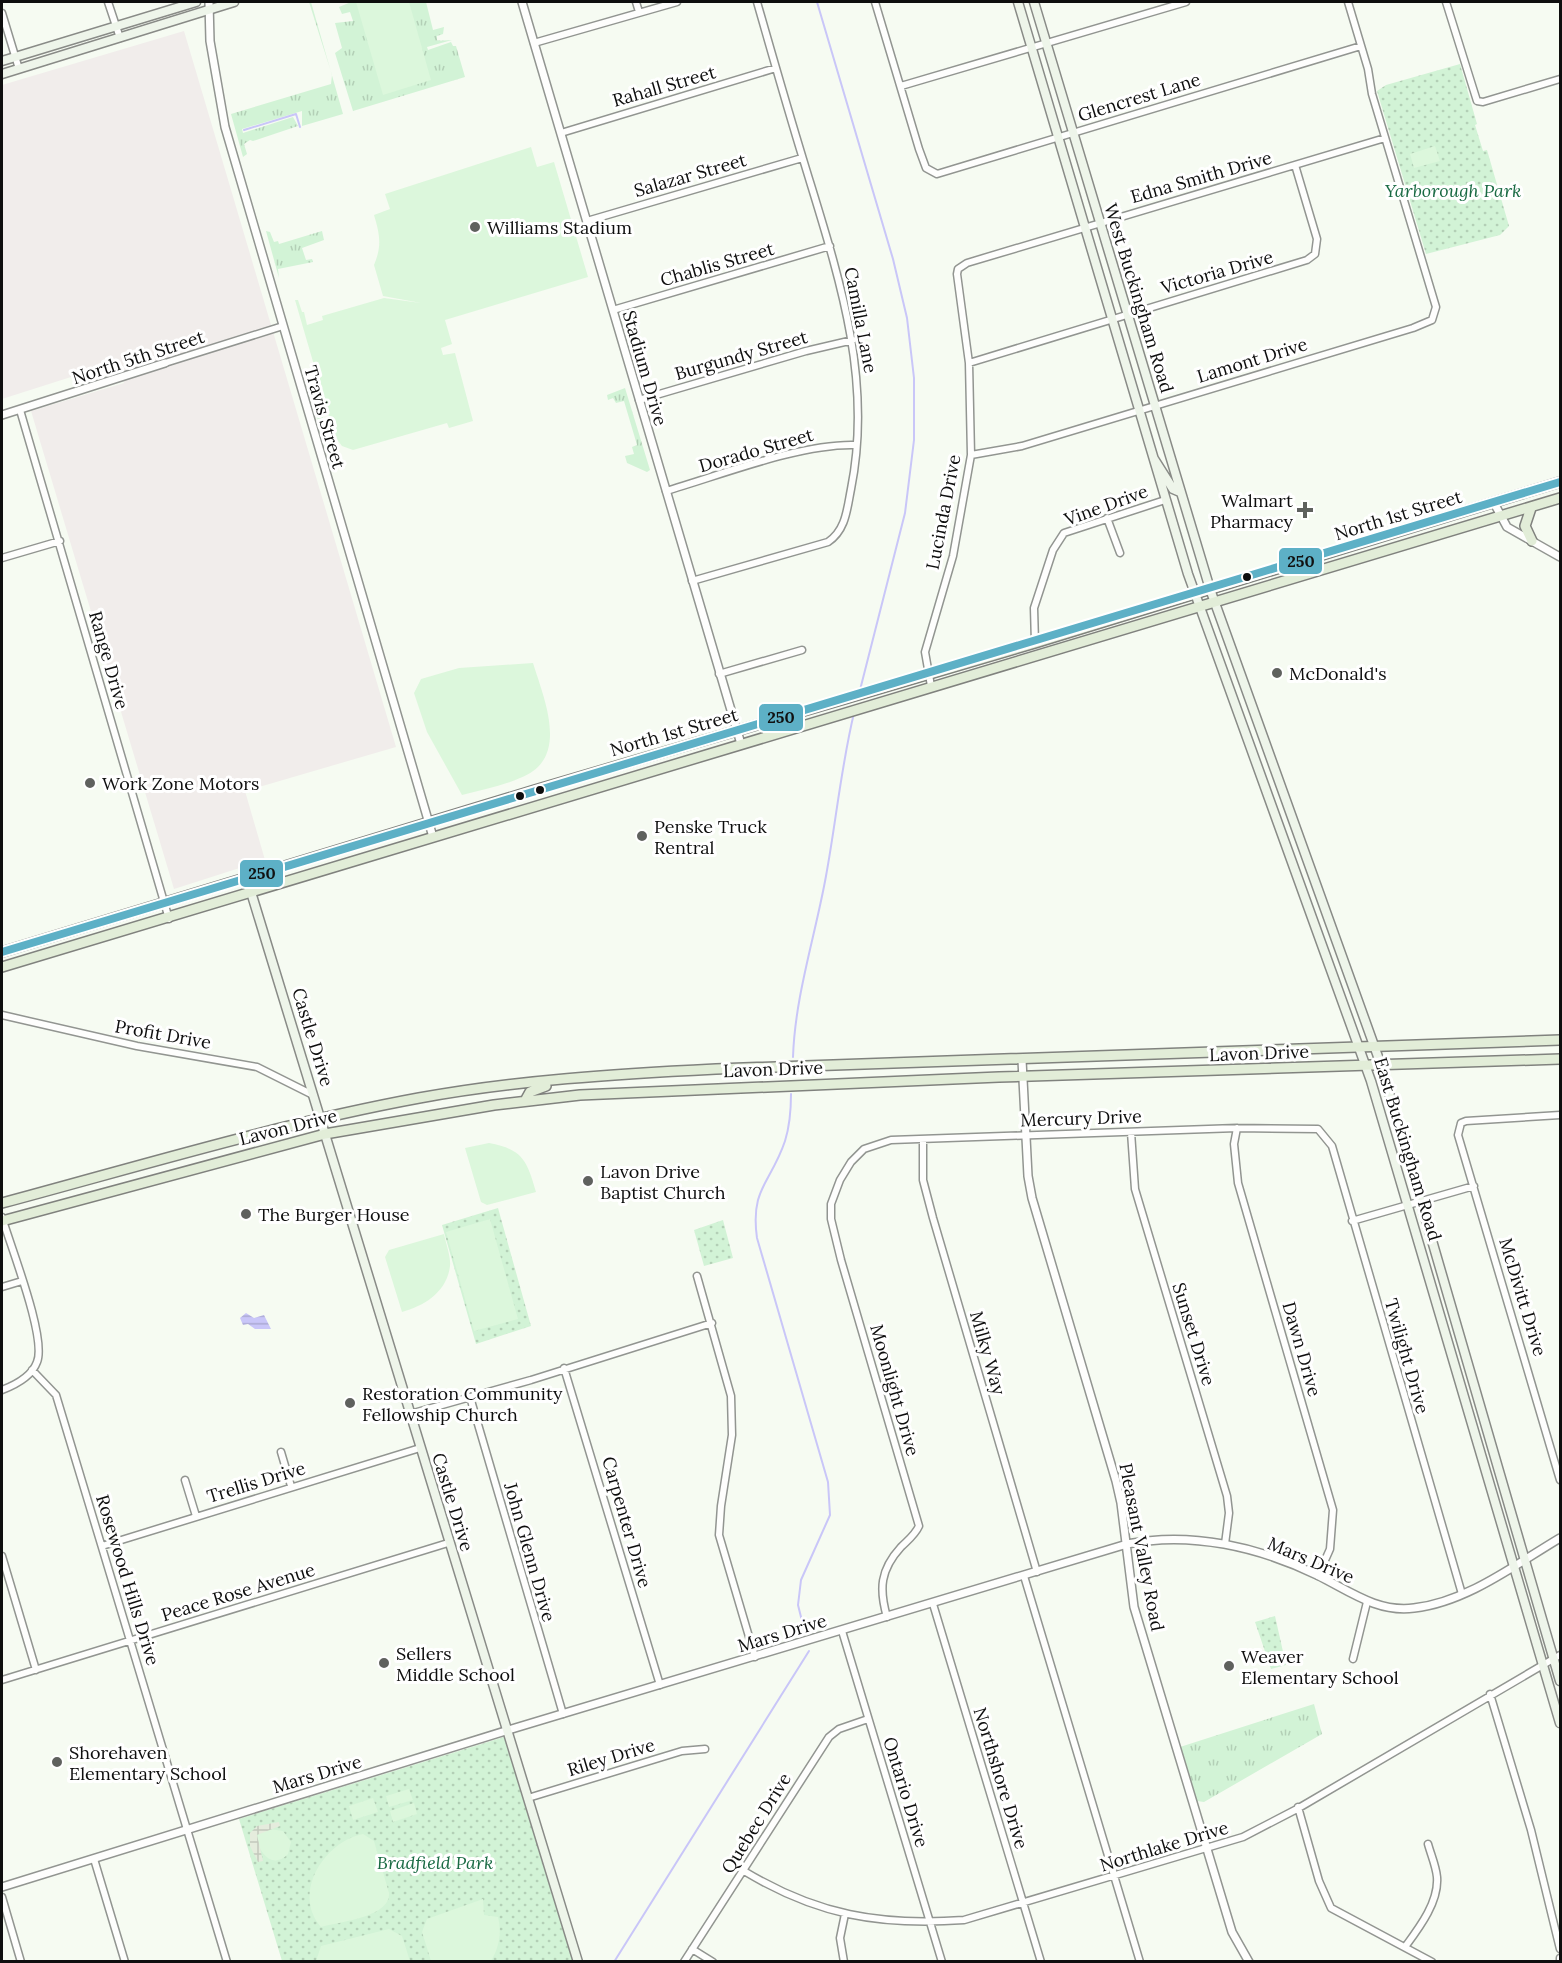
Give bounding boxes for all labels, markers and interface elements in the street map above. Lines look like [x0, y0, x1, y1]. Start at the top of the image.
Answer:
street label: Rahall Street [610, 60, 718, 112]
street label: Glencrest Lane [1075, 67, 1203, 127]
street label: Edna Smith Drive [1128, 146, 1275, 208]
street label: Salazar Street [631, 148, 749, 202]
park label: Yarborough Park [1385, 179, 1521, 202]
street label: West Buckingham Road [1099, 200, 1179, 396]
place label: Williams Stadium [487, 216, 632, 239]
marker: Williams Stadium [468, 220, 482, 234]
street label: Chablis Street [658, 237, 777, 291]
street label: Victoria Drive [1157, 245, 1276, 299]
street label: Camilla Lane [839, 265, 883, 375]
street label: Stadium Drive [618, 308, 672, 428]
street label: North 5th Street [69, 325, 207, 389]
street label: Burgundy Street [672, 325, 810, 385]
street label: Lamont Drive [1194, 332, 1310, 388]
street label: Travis Street [299, 363, 351, 471]
street label: Dorado Street [696, 423, 816, 477]
street label: Lucinda Drive [921, 452, 965, 571]
street label: Vine Drive [1060, 479, 1151, 531]
street label: North 1st Street [1331, 485, 1465, 545]
place label: Walmart Pharmacy [1210, 489, 1293, 533]
marker: Walmart Pharmacy [1298, 503, 1312, 517]
line badge: 250 [1278, 547, 1323, 575]
text: 250 [1287, 551, 1315, 571]
unlabelled marker [1241, 571, 1253, 583]
street label: Range Drive [84, 608, 134, 712]
place label: McDonald's [1289, 662, 1387, 685]
marker: McDonald's [1270, 666, 1284, 680]
street label: North 1st Street [607, 703, 741, 761]
line badge: 250 [758, 703, 804, 732]
text: 250 [767, 707, 795, 727]
place label: Work Zone Motors [102, 772, 259, 795]
marker: Work Zone Motors [83, 776, 97, 790]
unlabelled marker [534, 784, 546, 796]
unlabelled marker [514, 790, 526, 802]
place label: Penske Truck Rentral [654, 815, 767, 859]
marker: Penske Truck Rentral [635, 829, 649, 843]
line badge: 250 [239, 859, 284, 888]
text: 250 [248, 863, 276, 883]
street label: Castle Drive [287, 985, 339, 1089]
street label: Profit Drive [113, 1014, 213, 1054]
street label: Lavon Drive [1209, 1040, 1310, 1066]
street label: East Buckingham Road [1369, 1054, 1447, 1244]
street label: Lavon Drive [723, 1056, 824, 1082]
street label: Lavon Drive [237, 1104, 340, 1150]
street label: Mercury Drive [1020, 1104, 1142, 1132]
place label: Lavon Drive Baptist Church [600, 1160, 726, 1204]
marker: Lavon Drive Baptist Church [581, 1174, 595, 1188]
place label: The Burger House [258, 1203, 410, 1226]
marker: The Burger House [239, 1207, 253, 1221]
street label: McDivitt Drive [1494, 1235, 1552, 1359]
street label: Sunset Drive [1167, 1280, 1221, 1388]
street label: Twilight Drive [1380, 1296, 1434, 1416]
street label: Dawn Drive [1278, 1299, 1327, 1399]
street label: Milky Way [965, 1308, 1011, 1398]
street label: Moonlight Drive [865, 1321, 925, 1459]
place label: Restoration Community Fellowship Church [362, 1382, 563, 1426]
marker: Restoration Community Fellowship Church [343, 1396, 357, 1410]
street label: Castle Drive [427, 1450, 479, 1554]
street label: Carpenter Drive [597, 1454, 657, 1590]
street label: Trellis Drive [204, 1456, 308, 1508]
street label: Pleasant Valley Road [1114, 1461, 1170, 1633]
street label: John Glenn Drive [499, 1479, 561, 1624]
street label: Rosewood Hills Drive [91, 1492, 165, 1668]
street label: Mars Drive [1264, 1531, 1358, 1589]
street label: Peace Rose Avenue [158, 1558, 318, 1626]
street label: Mars Drive [735, 1609, 829, 1657]
place label: Sellers Middle School [396, 1642, 515, 1686]
place label: Weaver Elementary School [1241, 1645, 1399, 1689]
marker: Sellers Middle School [377, 1656, 391, 1670]
marker: Weaver Elementary School [1222, 1659, 1236, 1673]
street label: Northshore Drive [969, 1705, 1033, 1852]
street label: Riley Drive [565, 1733, 658, 1781]
street label: Ontario Drive [878, 1734, 934, 1850]
place label: Shorehaven Elementary School [69, 1741, 227, 1785]
street label: Mars Drive [270, 1750, 364, 1798]
marker: Shorehaven Elementary School [50, 1755, 64, 1769]
street label: Quebec Drive [716, 1768, 796, 1878]
street label: Northlake Drive [1097, 1815, 1231, 1876]
park label: Bradfield Park [377, 1851, 493, 1874]

